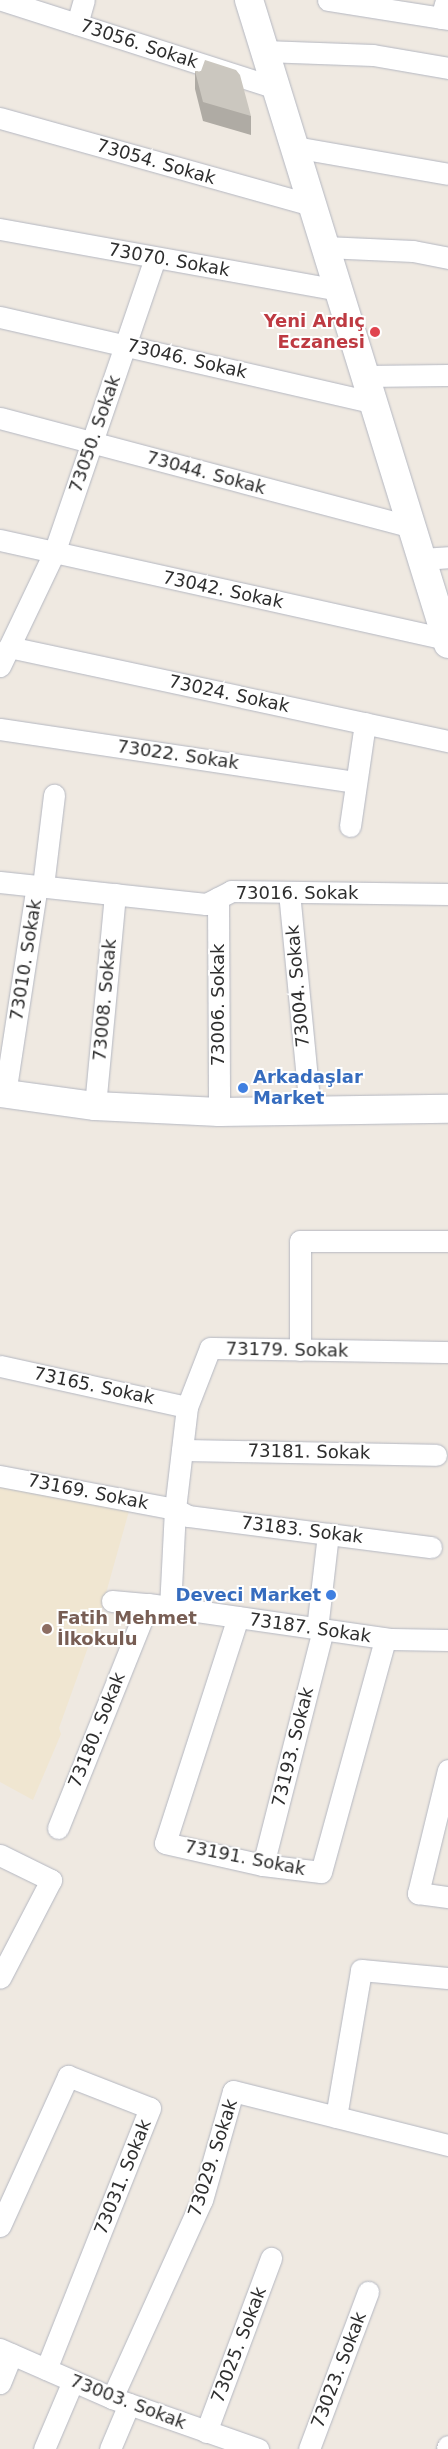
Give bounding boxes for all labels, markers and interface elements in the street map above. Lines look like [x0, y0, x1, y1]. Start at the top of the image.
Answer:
street label: 73056. Sokak [77, 15, 201, 73]
street label: 73054. Sokak [94, 135, 218, 189]
street label: 73070. Sokak [107, 239, 231, 281]
place label: Yeni Ardıç Eczanesi [264, 311, 365, 354]
marker: Yeni Ardıç Eczanesi [369, 326, 381, 338]
street label: 73046. Sokak [125, 335, 249, 383]
street label: 73050. Sokak [65, 372, 125, 496]
street label: 73044. Sokak [144, 447, 268, 499]
street label: 73042. Sokak [161, 567, 285, 613]
street label: 73024. Sokak [167, 671, 291, 717]
street label: 73022. Sokak [116, 736, 240, 774]
street label: 73016. Sokak [236, 882, 358, 904]
street label: 73010. Sokak [6, 898, 46, 1022]
street label: 73004. Sokak [282, 924, 314, 1048]
street label: 73008. Sokak [89, 938, 121, 1062]
street label: 73006. Sokak [207, 944, 229, 1066]
place label: Arkadaşlar Market [253, 1067, 363, 1110]
marker: Arkadaşlar Market [237, 1082, 249, 1094]
street label: 73179. Sokak [225, 1338, 349, 1362]
street label: 73165. Sokak [32, 1363, 156, 1409]
street label: 73181. Sokak [247, 1440, 371, 1464]
street label: 73169. Sokak [26, 1470, 150, 1514]
street label: 73183. Sokak [240, 1512, 364, 1548]
place label: Deveci Market [176, 1584, 321, 1606]
marker: Deveci Market [325, 1589, 337, 1601]
place label: Fatih Mehmet İlkokulu [57, 1608, 197, 1650]
street label: 73187. Sokak [248, 1609, 372, 1647]
marker: Fatih Mehmet İlkokulu [41, 1623, 53, 1635]
street label: 73180. Sokak [64, 1669, 130, 1791]
street label: 73193. Sokak [268, 1685, 318, 1809]
street label: 73191. Sokak [183, 1836, 307, 1880]
street label: 73029. Sokak [184, 2096, 242, 2220]
street label: 73031. Sokak [90, 2116, 156, 2238]
street label: 73025. Sokak [207, 2284, 271, 2406]
street label: 73023. Sokak [307, 2309, 371, 2431]
street label: 73003. Sokak [67, 2370, 189, 2434]

